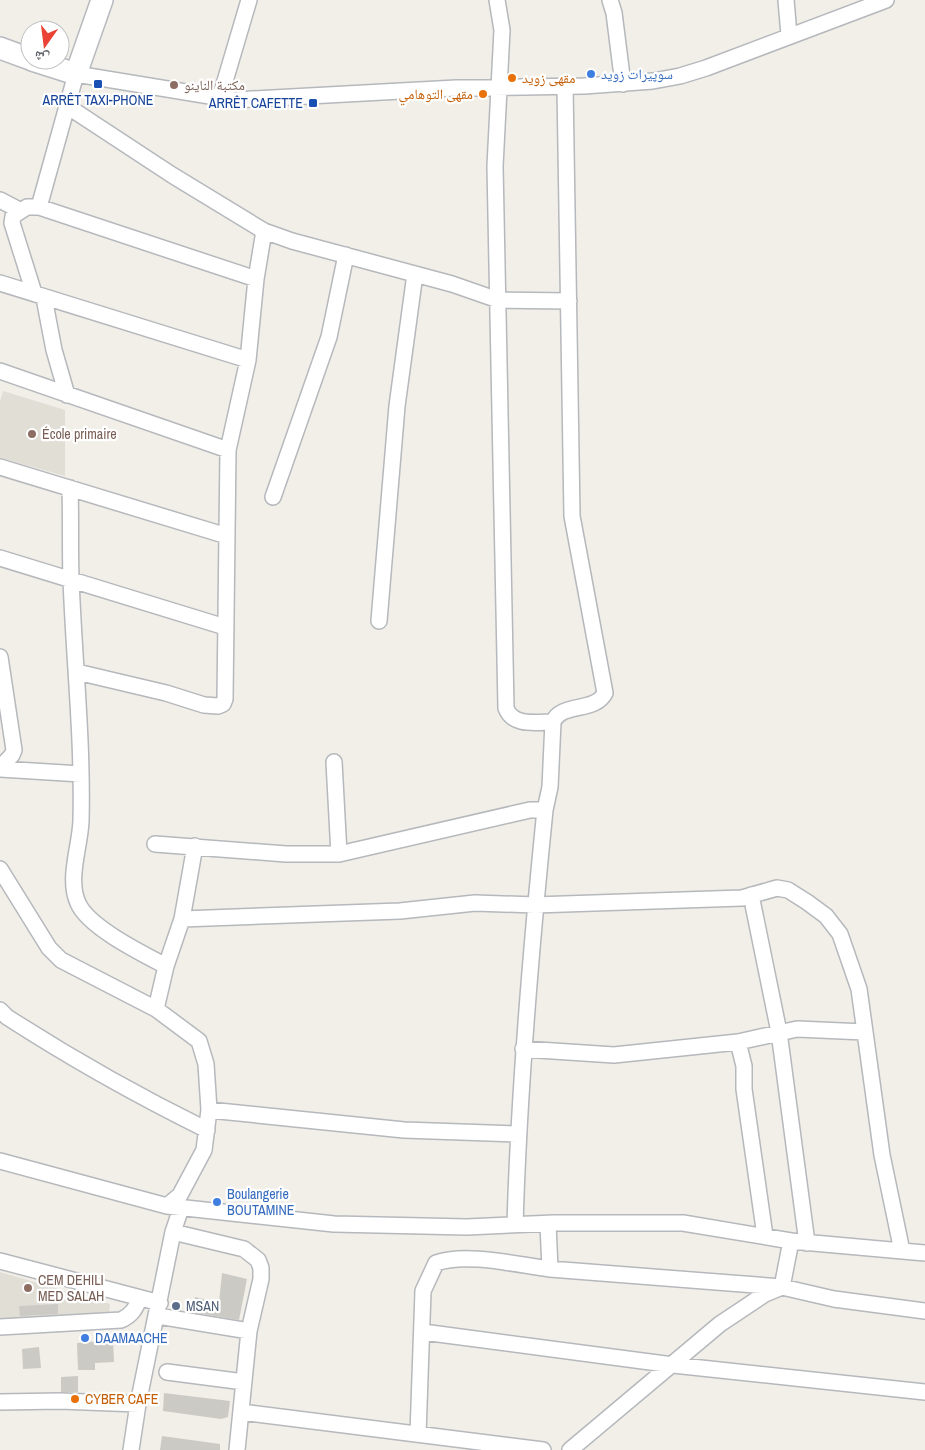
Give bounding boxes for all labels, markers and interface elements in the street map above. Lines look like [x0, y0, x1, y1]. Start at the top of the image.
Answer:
north arrow [20, 20, 70, 70]
text: ش [32, 47, 51, 68]
place label: سوپيرات زويد [601, 65, 673, 83]
marker: سوپيرات زويد [585, 68, 597, 80]
place label: مقهى زويد [522, 69, 575, 87]
marker: مقهى زويد [506, 72, 518, 84]
place label: مكتبة الناينو [184, 76, 245, 94]
marker: ARRÊT TAXI-PHONE [92, 78, 104, 90]
marker: مكتبة الناينو [168, 79, 180, 91]
place label: مقهى التوهامي [399, 85, 473, 106]
marker: مقهى التوهامي [477, 88, 489, 100]
place label: ARRÊT TAXI-PHONE [41, 91, 154, 109]
place label: ARRÊT CAFETTE [208, 94, 303, 112]
marker: ARRÊT CAFETTE [307, 97, 319, 109]
place label: École primaire [42, 425, 117, 443]
marker: École primaire [26, 428, 38, 440]
place label: Boulangerie BOUTAMINE [227, 1185, 294, 1219]
marker: Boulangerie BOUTAMINE [211, 1196, 223, 1208]
place label: CEM DEHILI MED SALAH [38, 1271, 104, 1305]
marker: CEM DEHILI MED SALAH [22, 1282, 34, 1294]
place label: MSAN [186, 1297, 219, 1315]
marker: MSAN [170, 1300, 182, 1312]
place label: DAAMAACHE [95, 1329, 168, 1347]
marker: DAAMAACHE [79, 1332, 91, 1344]
place label: CYBER CAFE [85, 1390, 158, 1408]
marker: CYBER CAFE [69, 1393, 81, 1405]

